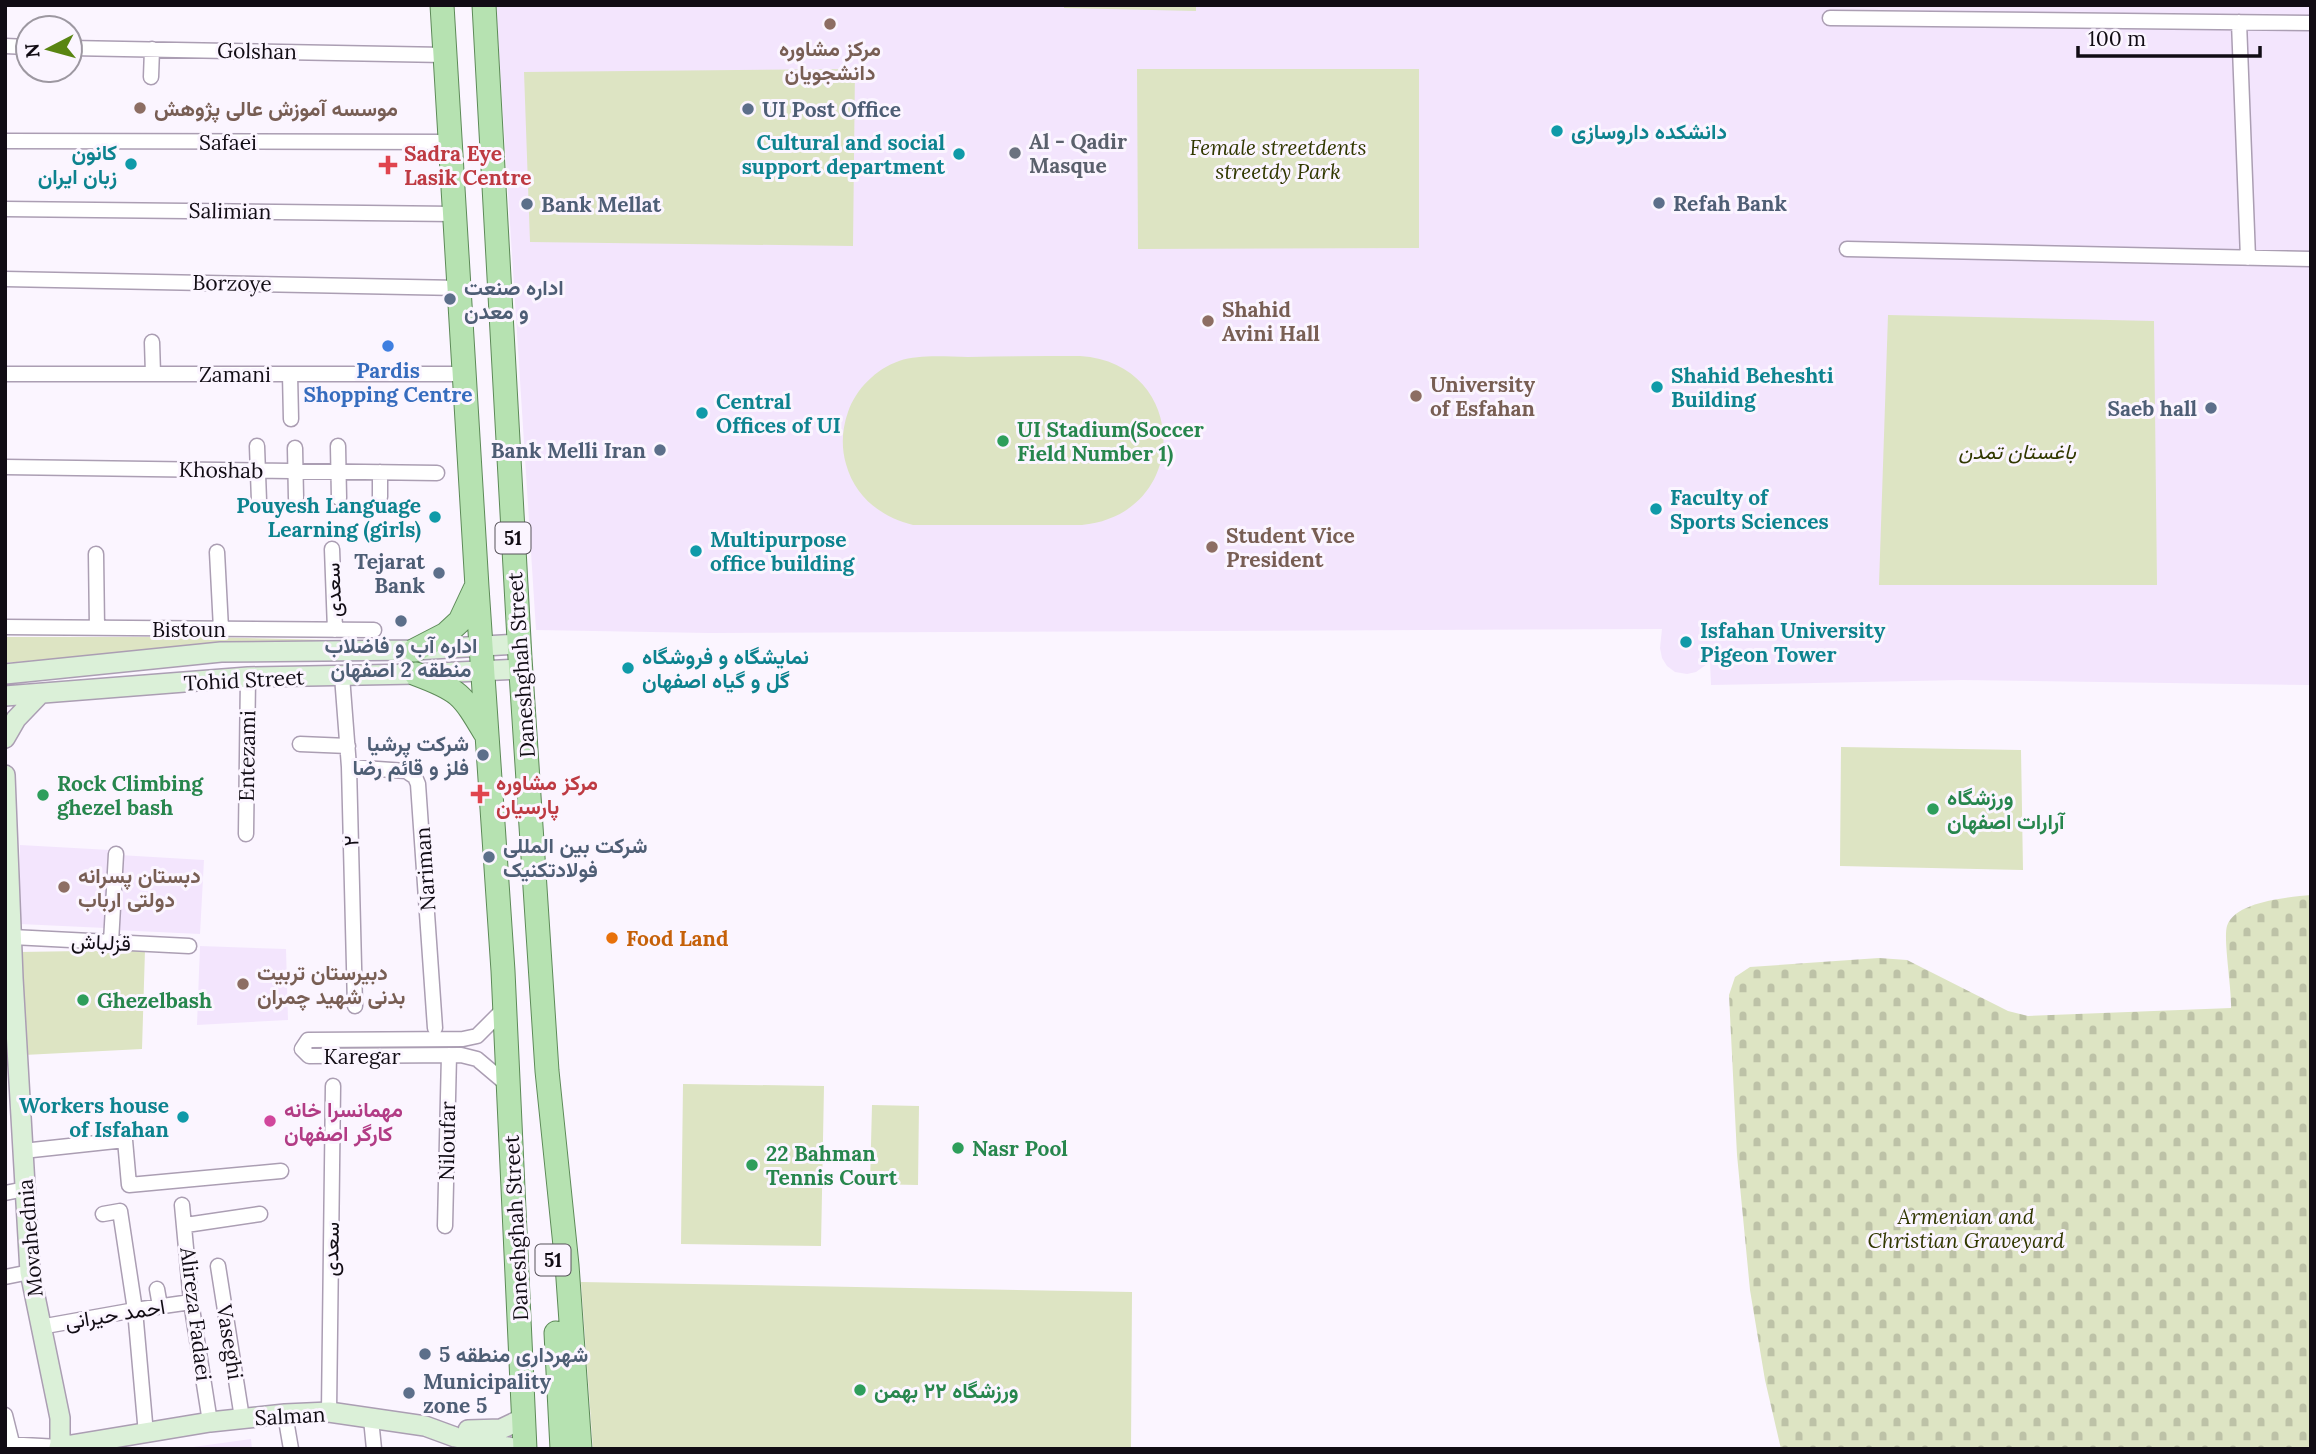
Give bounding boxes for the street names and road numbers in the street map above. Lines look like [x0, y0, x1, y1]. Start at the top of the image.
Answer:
street label: Golshan [217, 37, 297, 65]
street label: Safaei [199, 129, 257, 156]
street label: Salimian [188, 197, 272, 225]
street label: Borzoye [192, 269, 272, 297]
street label: Zamani [199, 361, 271, 388]
street label: Khoshab [178, 456, 264, 484]
road number: 51 [496, 523, 530, 554]
street label: سعدی [319, 562, 347, 618]
street label: Daneshghah Street [501, 570, 541, 759]
street label: Bistoun [152, 616, 226, 643]
street label: Tohid Street [183, 663, 306, 697]
street label: Entezami [233, 710, 261, 802]
street label: Nariman [409, 826, 441, 912]
street label: ۲ [337, 835, 365, 847]
street label: قزلباش [70, 927, 132, 957]
street label: Karegar [323, 1043, 401, 1070]
street label: Niloufar [433, 1101, 461, 1181]
street label: Daneshghah Street [498, 1134, 534, 1322]
street label: Movahednia [11, 1178, 49, 1298]
street label: سعدی [317, 1221, 345, 1277]
road number: 51 [536, 1244, 570, 1276]
street label: Alireza Fadaei [174, 1245, 218, 1382]
street label: احمد حیرانی [63, 1293, 167, 1335]
street label: Vaseghi [211, 1301, 249, 1382]
street label: Salman [254, 1401, 326, 1431]

